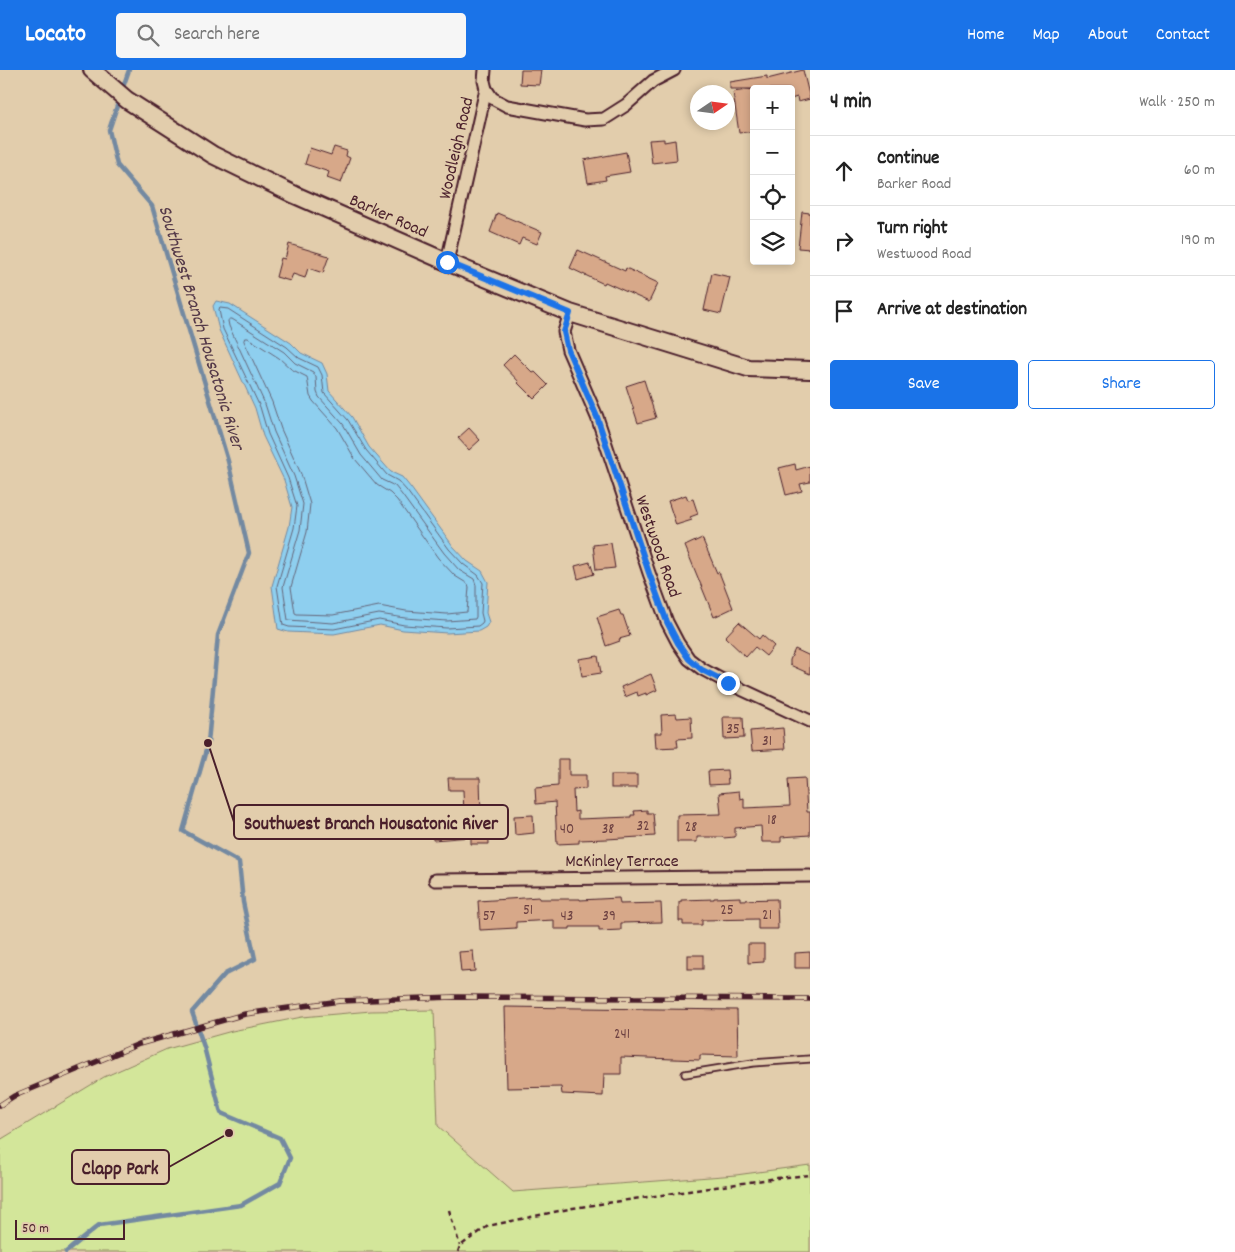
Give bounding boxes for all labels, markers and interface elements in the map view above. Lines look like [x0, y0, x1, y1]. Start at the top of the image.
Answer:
search box [116, 13, 466, 58]
text: Locato [25, 18, 86, 52]
icon: search [134, 21, 162, 49]
text: Search here [174, 22, 260, 49]
text: Home [967, 23, 1004, 48]
text: Map [1032, 23, 1060, 48]
text: About [1088, 23, 1128, 48]
text: Contact [1156, 23, 1210, 48]
north arrow [690, 85, 735, 130]
map controls [750, 85, 795, 265]
button: + [750, 85, 795, 130]
text: 4 min [830, 88, 872, 118]
text: Walk · 250 m [1139, 91, 1215, 114]
street label: Woodleigh Road [434, 95, 481, 202]
button: − [750, 130, 795, 175]
text: Continue [877, 146, 939, 173]
icon: ahead [830, 157, 858, 185]
text: 60 m [1184, 159, 1215, 182]
text: Barker Road [877, 173, 951, 196]
button: locate [750, 175, 795, 220]
street label: Barker Road [345, 189, 431, 246]
water label: Southwest Branch Housatonic River [150, 203, 250, 455]
text: Turn right [877, 216, 948, 243]
button: layers [750, 220, 795, 265]
icon: right [830, 227, 858, 255]
text: 190 m [1181, 229, 1215, 252]
text: Westwood Road [877, 243, 972, 266]
route start [436, 251, 459, 274]
icon: arrive [830, 297, 858, 325]
text: Arrive at destination [877, 297, 1027, 324]
button: Save [830, 360, 1018, 409]
button: Share [1028, 360, 1215, 409]
street label: Westwood Road [628, 492, 686, 601]
route end [717, 672, 740, 695]
house number: 35 [726, 719, 740, 741]
house number: 31 [762, 731, 772, 753]
callout: Southwest Branch Housatonic River [234, 805, 508, 839]
house number: 18 [767, 810, 777, 832]
text: Southwest Branch Housatonic River [244, 812, 499, 839]
house number: 32 [636, 816, 650, 838]
house number: 28 [685, 817, 697, 839]
house number: 40 [560, 819, 574, 841]
house number: 38 [602, 819, 614, 841]
street label: McKinley Terrace [565, 850, 679, 875]
house number: 51 [523, 900, 533, 922]
house number: 25 [720, 900, 734, 922]
house number: 21 [762, 905, 772, 927]
house number: 57 [483, 906, 496, 928]
house number: 43 [561, 906, 573, 928]
house number: 39 [602, 906, 616, 928]
house number: 241 [614, 1024, 630, 1046]
callout: Clapp Park [72, 1150, 169, 1184]
text: Clapp Park [81, 1157, 159, 1184]
scale bar [15, 1217, 125, 1240]
text: 50 m [22, 1219, 49, 1239]

